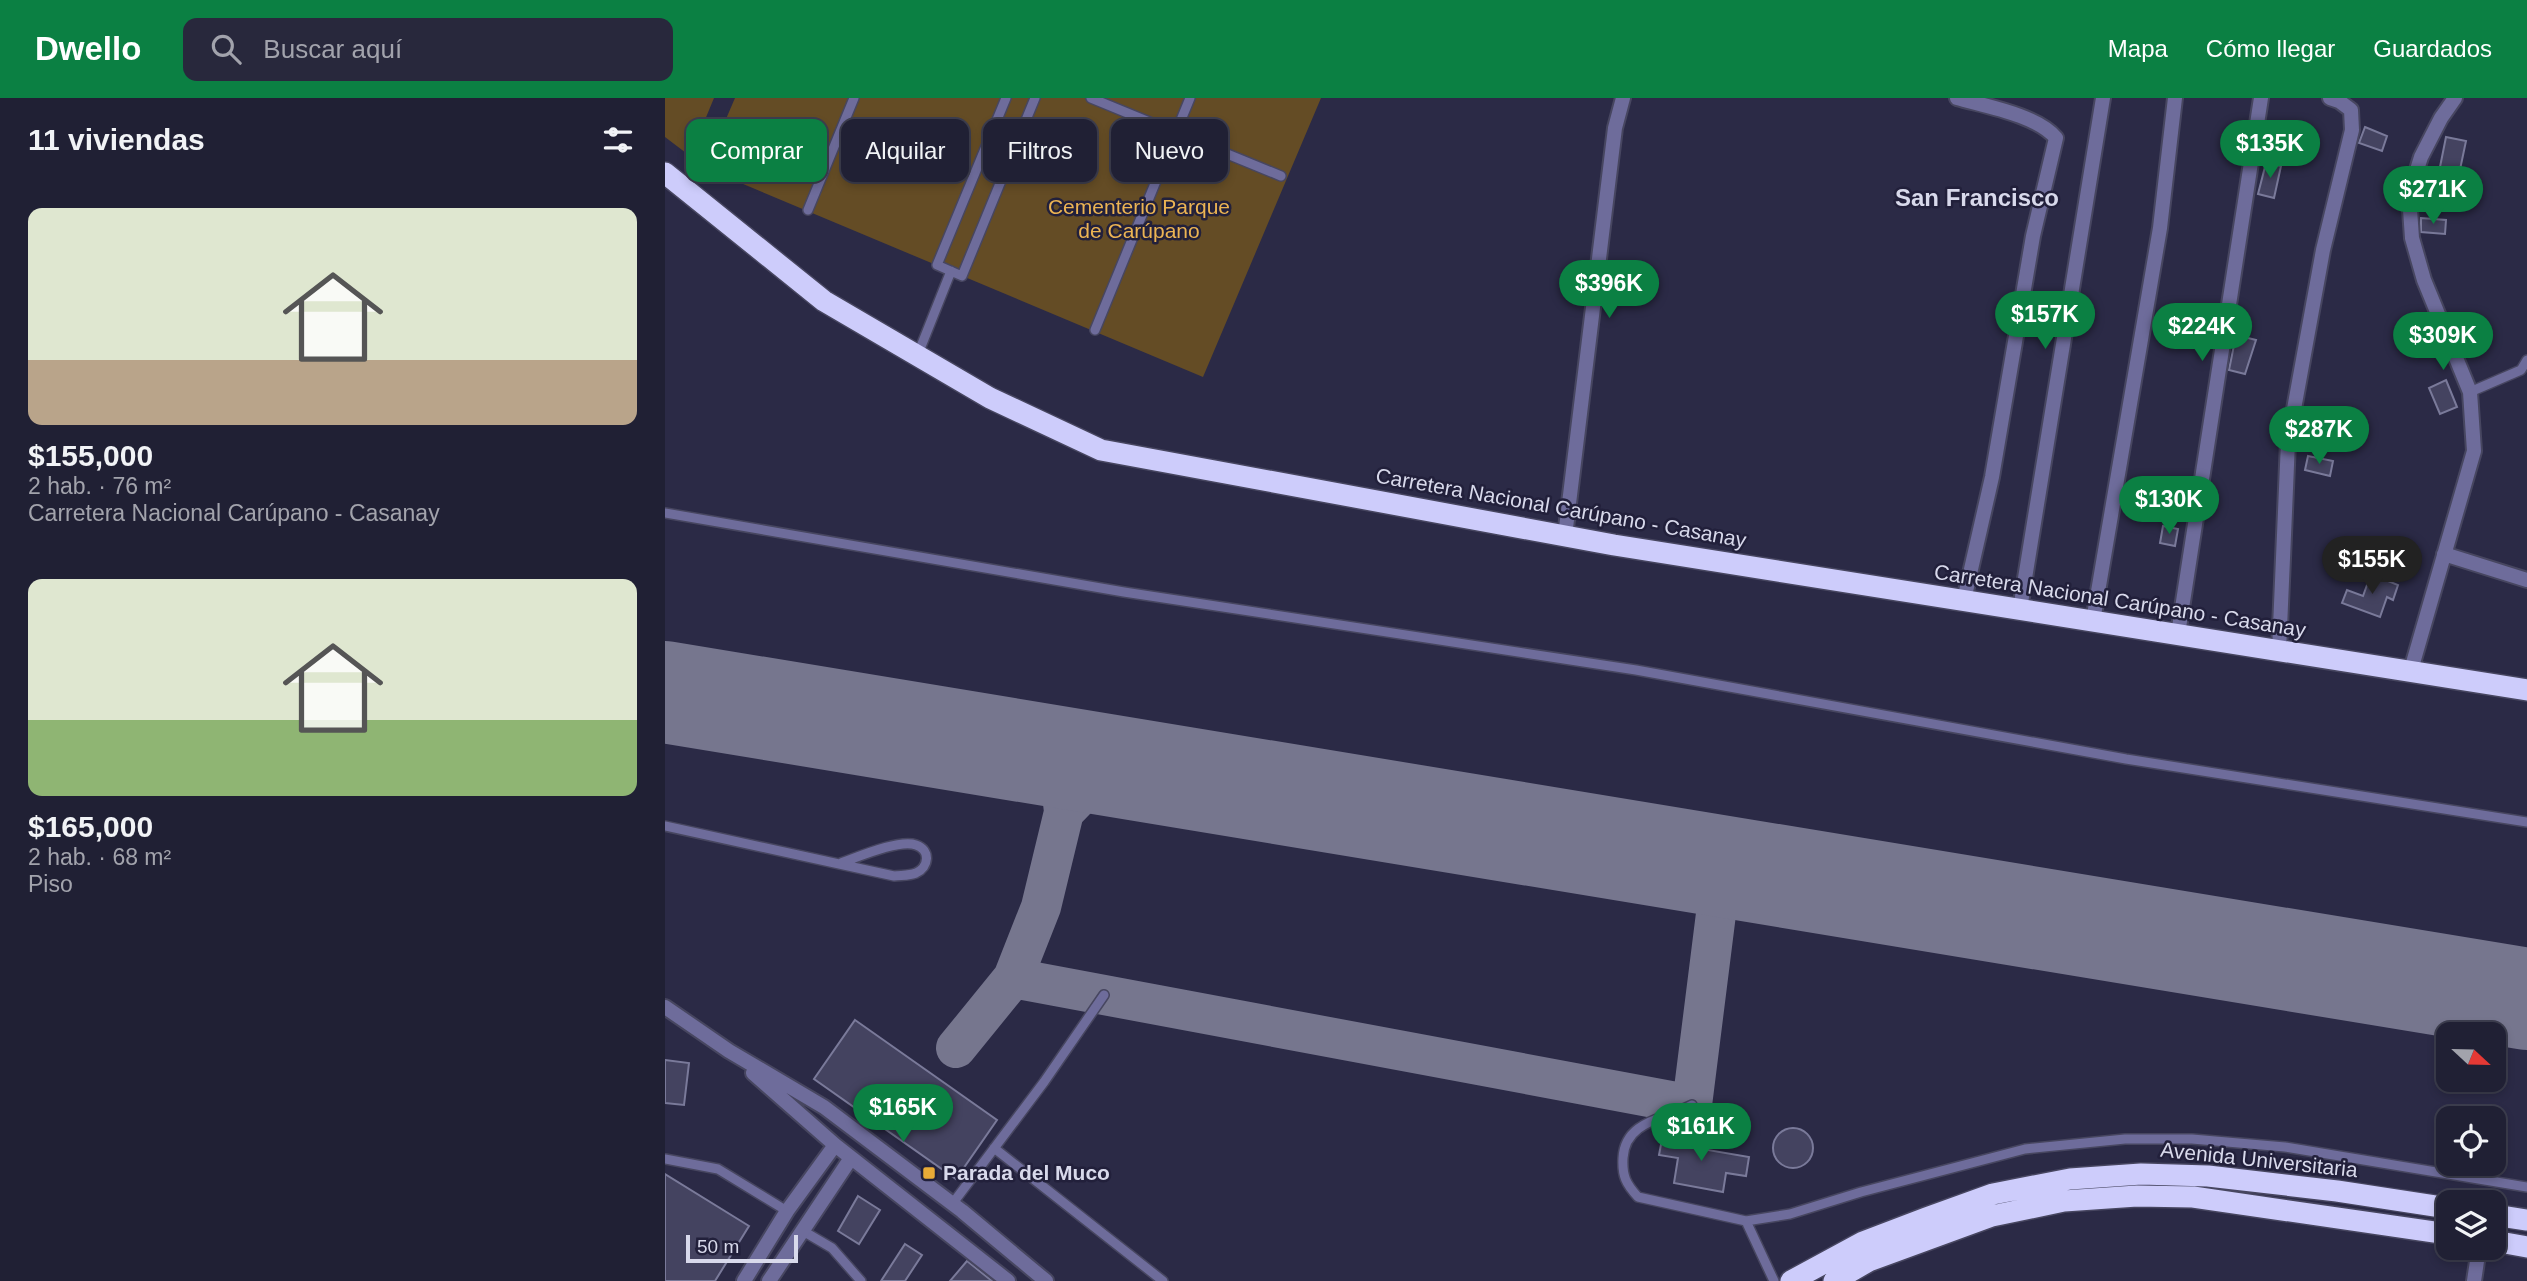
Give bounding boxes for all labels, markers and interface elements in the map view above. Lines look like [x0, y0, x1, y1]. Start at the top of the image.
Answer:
search box [183, 18, 673, 81]
text: Dwello [35, 30, 141, 67]
icon: search [207, 30, 245, 68]
text: Buscar aquí [263, 34, 402, 64]
text: Mapa [2108, 35, 2168, 62]
text: Cómo llegar [2206, 35, 2335, 62]
text: Guardados [2373, 35, 2492, 62]
chip: Comprar [686, 119, 827, 182]
chip: Alquilar [841, 119, 969, 182]
chip: Filtros [983, 119, 1097, 182]
chip: Nuevo [1111, 119, 1228, 182]
pin: $135K [2221, 120, 2319, 180]
icon: filters [599, 121, 637, 159]
text: 11 viviendas [28, 123, 205, 156]
text: $135K [2236, 130, 2304, 156]
pin: $271K [2384, 166, 2482, 226]
text: $271K [2399, 176, 2467, 202]
district label: San Francisco [1895, 184, 2059, 211]
park label: Cementerio Parque de Carúpano [1048, 195, 1230, 242]
icon: home [270, 254, 396, 380]
pin: $396K [1560, 260, 1658, 320]
text: $396K [1575, 270, 1643, 296]
pin: $157K [1996, 292, 2094, 351]
text: $157K [2011, 301, 2079, 327]
pin: $224K [2153, 303, 2251, 363]
text: $224K [2168, 313, 2236, 339]
pin: $309K [2394, 313, 2492, 372]
text: $309K [2409, 322, 2477, 348]
pin: $287K [2270, 406, 2368, 466]
text: $287K [2285, 416, 2353, 442]
text: $155,000 [28, 439, 153, 472]
street label: Carretera Nacional Carúpano - Casanay [1374, 464, 1749, 552]
text: 2 hab. · 76 m² [28, 473, 171, 499]
pin: $130K [2120, 476, 2218, 536]
text: $130K [2135, 486, 2203, 512]
text: Carretera Nacional Carúpano - Casanay [28, 500, 440, 526]
pin: $155K [2323, 536, 2421, 596]
text: $155K [2338, 546, 2406, 572]
street label: Carretera Nacional Carúpano - Casanay [1933, 560, 2308, 641]
icon: home [270, 625, 396, 751]
text: $165,000 [28, 810, 153, 843]
text: 2 hab. · 68 m² [28, 844, 171, 870]
text: Piso [28, 871, 73, 897]
north arrow [2436, 1022, 2506, 1092]
map controls [2436, 1022, 2506, 1260]
pin: $165K [854, 1084, 952, 1144]
text: $165K [869, 1094, 937, 1120]
pin: $161K [1652, 1104, 1750, 1163]
button: locate [2436, 1106, 2506, 1176]
text: $161K [1667, 1113, 1735, 1139]
street label: Avenida Universitaria [2159, 1138, 2359, 1181]
place label: Parada del Muco [943, 1161, 1110, 1184]
marker: Parada del Muco [921, 1165, 937, 1181]
button: layers [2436, 1190, 2506, 1260]
scale bar [686, 1232, 798, 1264]
text: 50 m [697, 1236, 739, 1257]

